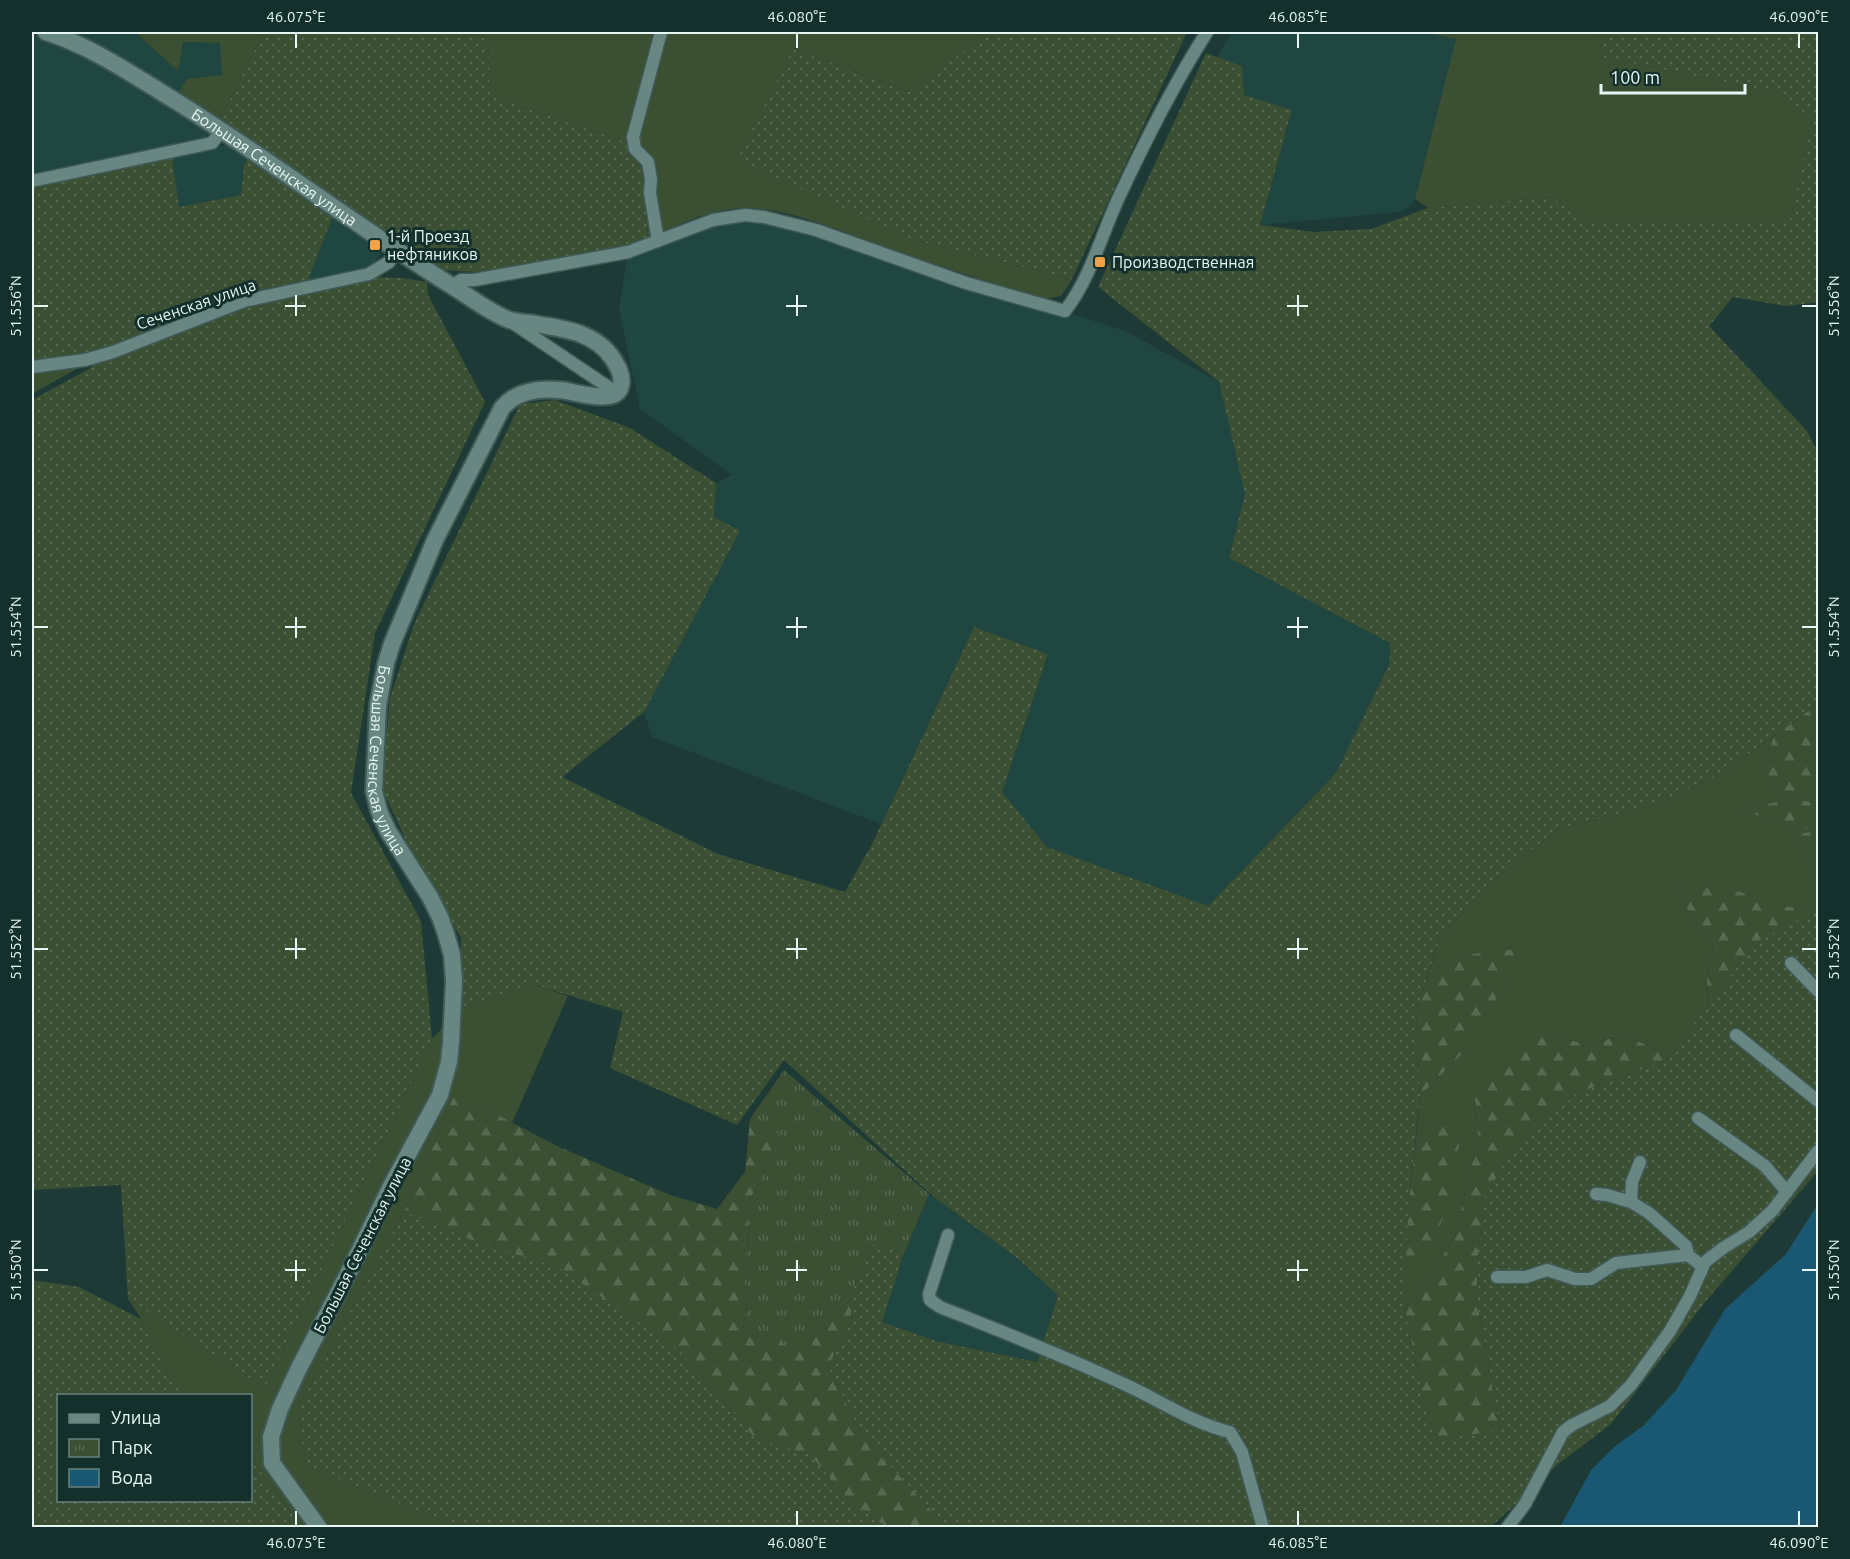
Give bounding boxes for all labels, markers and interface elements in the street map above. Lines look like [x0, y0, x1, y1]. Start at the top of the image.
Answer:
text: 46.075°E [266, 8, 326, 25]
text: 46.080°E [767, 8, 827, 25]
text: 46.085°E [1268, 8, 1328, 25]
text: 46.090°E [1769, 8, 1829, 25]
scale bar [1601, 57, 1745, 95]
text: 100 m [1610, 67, 1660, 87]
street label: Большая Сеченская улица [188, 105, 360, 229]
place label: 1-й Проезд нефтяников [387, 227, 478, 263]
marker: 1-й Проезд нефтяников [368, 238, 382, 252]
place label: Производственная [1112, 253, 1254, 271]
marker: Производственная [1093, 255, 1107, 269]
text: 51.556°N [7, 275, 24, 337]
street label: Сеченская улица [134, 275, 258, 333]
text: 51.556°N [1825, 275, 1842, 337]
text: 51.554°N [7, 596, 24, 658]
text: 51.554°N [1825, 596, 1842, 658]
street label: Большая Сеченская улица [365, 664, 410, 859]
text: 51.552°N [7, 918, 24, 980]
text: 51.552°N [1825, 918, 1842, 980]
street label: Большая Сеченская улица [310, 1154, 414, 1336]
text: 51.550°N [7, 1239, 24, 1301]
text: 51.550°N [1825, 1239, 1842, 1301]
legend [57, 1394, 252, 1502]
text: Улица [111, 1407, 161, 1427]
text: Парк [111, 1437, 152, 1457]
text: Вода [111, 1467, 153, 1487]
text: 46.075°E [266, 1534, 326, 1551]
text: 46.080°E [767, 1534, 827, 1551]
text: 46.085°E [1268, 1534, 1328, 1551]
text: 46.090°E [1769, 1534, 1829, 1551]

